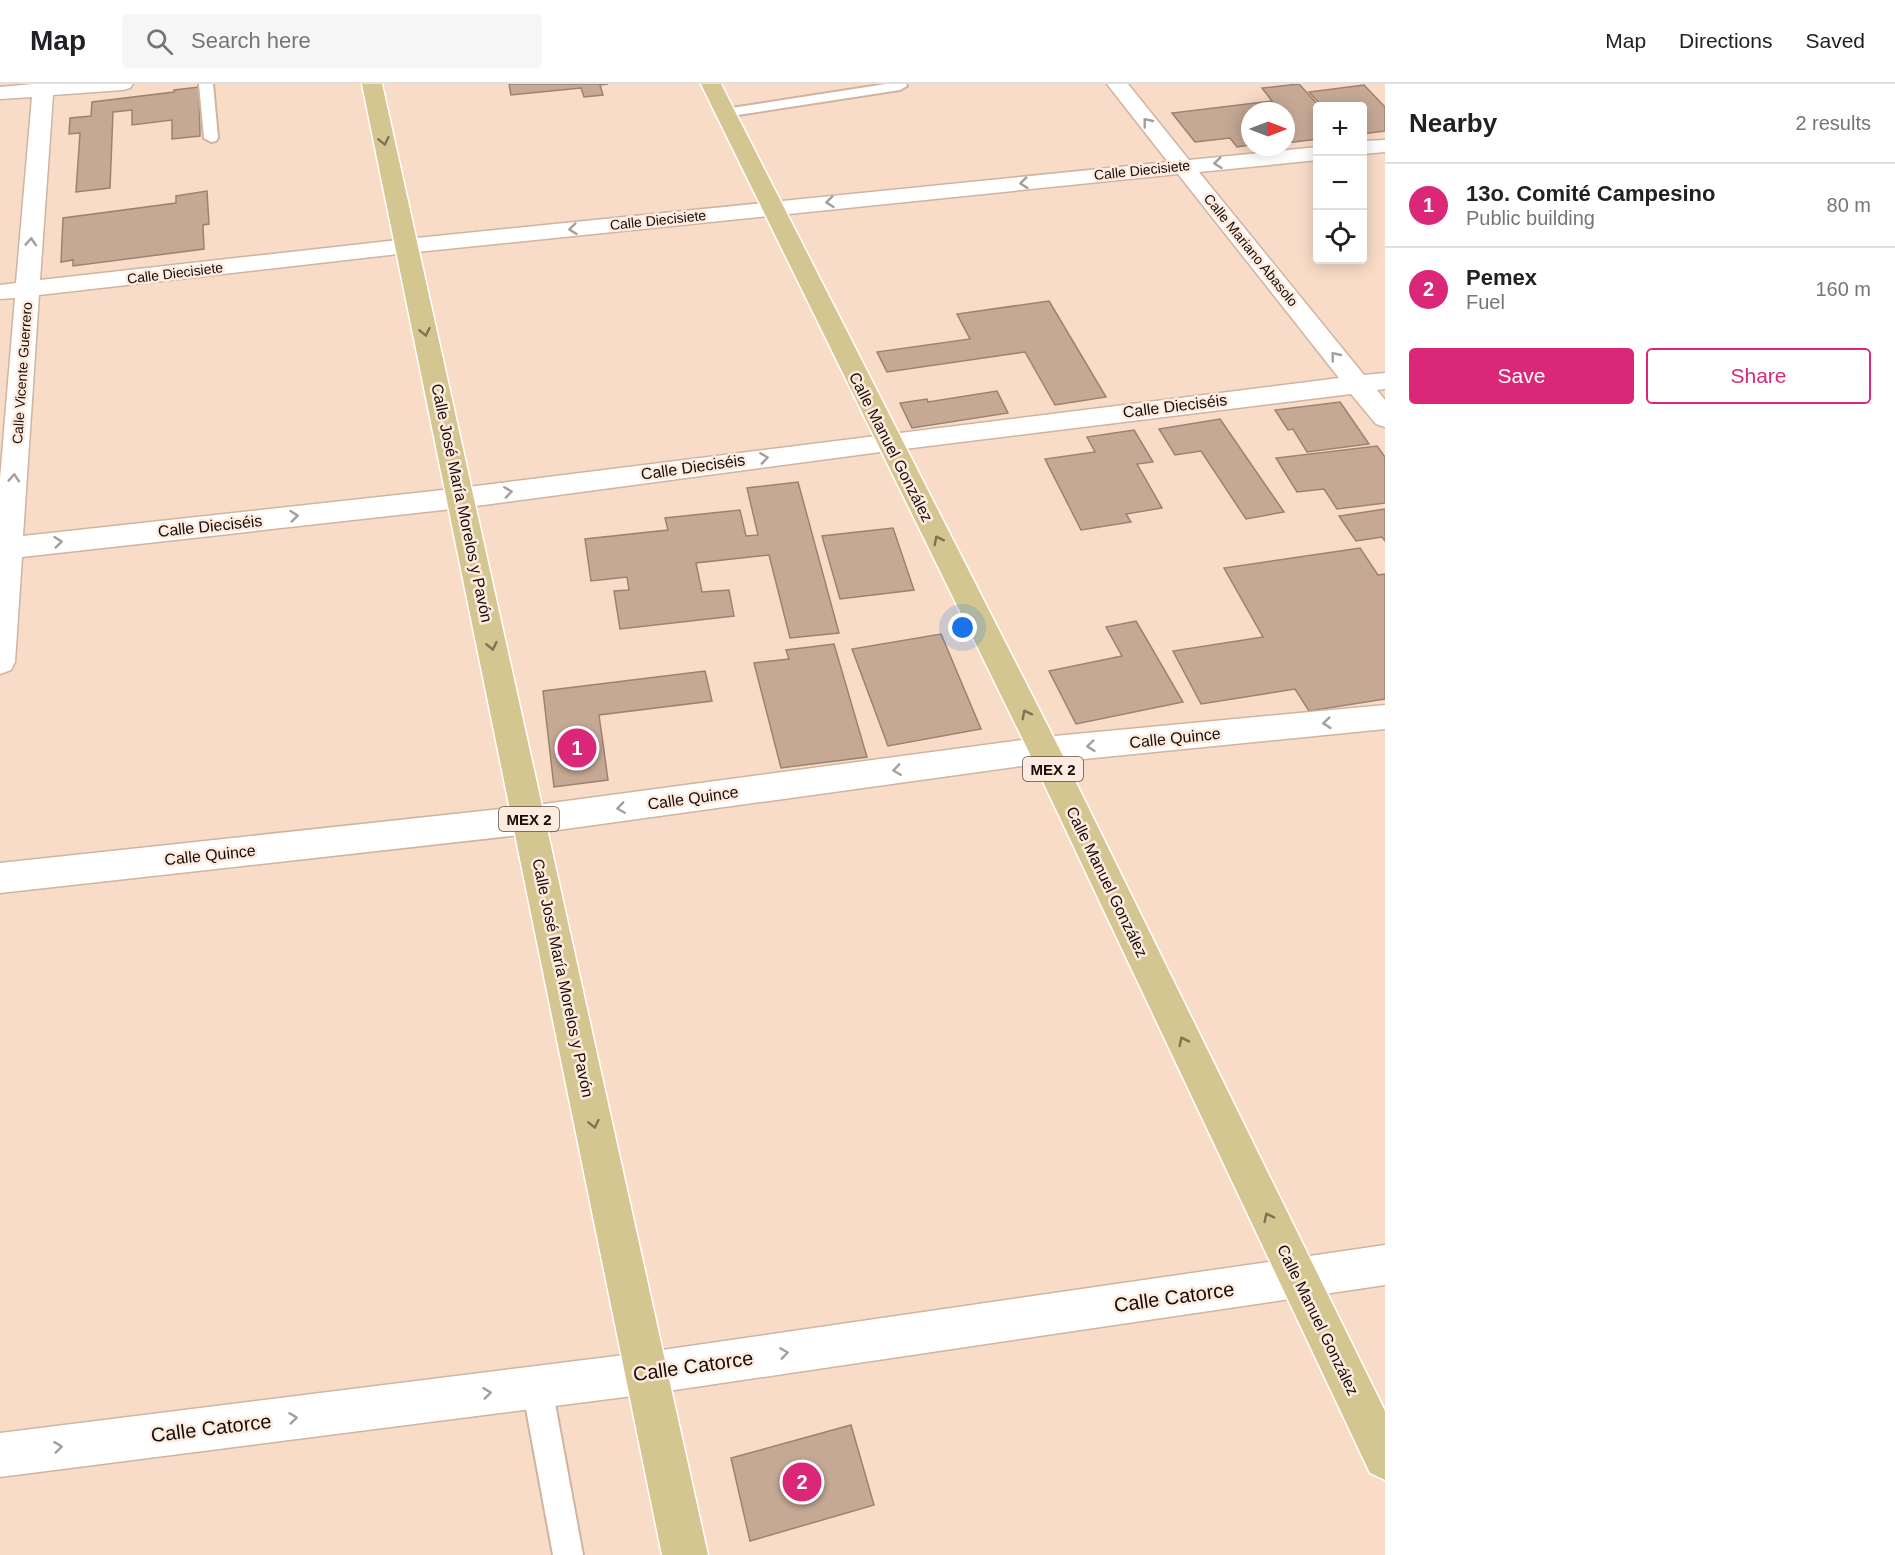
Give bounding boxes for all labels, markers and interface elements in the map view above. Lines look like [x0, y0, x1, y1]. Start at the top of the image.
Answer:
search box [122, 14, 542, 68]
text: Map [30, 25, 86, 56]
icon: search [143, 25, 176, 58]
text: Search here [191, 28, 311, 53]
text: Map [1605, 29, 1646, 52]
text: Directions [1679, 29, 1772, 52]
text: Saved [1805, 29, 1865, 52]
north arrow [1241, 102, 1295, 156]
map controls [1313, 102, 1367, 264]
button: + [1313, 102, 1367, 156]
text: Nearby [1409, 108, 1497, 138]
text: 2 results [1795, 112, 1871, 134]
one-way arrow [1144, 118, 1155, 129]
one-way arrow [377, 136, 390, 146]
one-way arrow [1213, 156, 1222, 169]
button: − [1313, 156, 1367, 210]
street label: Calle Diecisiete [1093, 157, 1191, 183]
one-way arrow [1019, 176, 1028, 189]
text: 13o. Comité Campesino [1466, 181, 1715, 206]
street label: Calle Mariano Abasolo [1201, 191, 1301, 310]
text: 1 [1423, 194, 1434, 216]
text: 80 m [1827, 194, 1871, 216]
one-way arrow [825, 195, 834, 208]
street label: Calle Diecisiete [609, 207, 707, 233]
text: Public building [1466, 207, 1595, 229]
button: locate [1313, 210, 1367, 264]
one-way arrow [568, 222, 577, 235]
one-way arrow [25, 238, 38, 247]
street label: Calle Diecisiete [126, 259, 224, 287]
text: Pemex [1466, 265, 1537, 290]
text: 2 [1423, 278, 1434, 300]
text: 160 m [1815, 278, 1871, 300]
text: Fuel [1466, 291, 1505, 313]
street label: Calle Vicente Guerrero [9, 301, 35, 444]
one-way arrow [418, 327, 431, 337]
button: Save [1409, 348, 1634, 404]
button: Share [1646, 348, 1871, 404]
one-way arrow [1332, 351, 1343, 362]
street label: Calle Manuel González [846, 369, 936, 525]
street label: Calle José María Morelos y Pavón [428, 382, 496, 624]
street label: Calle Dieciséis [1122, 391, 1228, 421]
street label: Calle Dieciséis [640, 451, 746, 483]
one-way arrow [760, 452, 769, 465]
one-way arrow [8, 474, 21, 483]
one-way arrow [504, 486, 513, 498]
one-way arrow [289, 511, 298, 523]
street label: Calle Dieciséis [157, 512, 263, 540]
one-way arrow [933, 535, 945, 546]
one-way arrow [54, 536, 63, 549]
your location [948, 613, 977, 642]
one-way arrow [485, 641, 498, 651]
one-way arrow [1021, 710, 1033, 721]
one-way arrow [1322, 716, 1331, 729]
street label: Calle Quince [1129, 725, 1222, 751]
pin: 1 [558, 726, 596, 770]
one-way arrow [1086, 739, 1095, 752]
road number: MEX 2 [1023, 757, 1083, 781]
one-way arrow [893, 764, 902, 776]
street label: Calle Quince [646, 783, 740, 813]
one-way arrow [616, 801, 626, 813]
street label: Calle Manuel González [1063, 804, 1151, 960]
road number: MEX 2 [499, 807, 559, 831]
street label: Calle Quince [164, 842, 257, 868]
street label: Calle José María Morelos y Pavón [529, 857, 597, 1099]
one-way arrow [1179, 1037, 1191, 1048]
one-way arrow [587, 1119, 600, 1129]
one-way arrow [1263, 1212, 1275, 1223]
street label: Calle Manuel González [1274, 1242, 1362, 1398]
street label: Calle Catorce [1112, 1278, 1236, 1316]
street label: Calle Catorce [631, 1347, 755, 1385]
one-way arrow [779, 1348, 789, 1360]
one-way arrow [482, 1387, 491, 1400]
street label: Calle Catorce [150, 1410, 272, 1446]
one-way arrow [289, 1412, 298, 1424]
one-way arrow [53, 1442, 63, 1454]
pin: 2 [782, 1460, 822, 1504]

